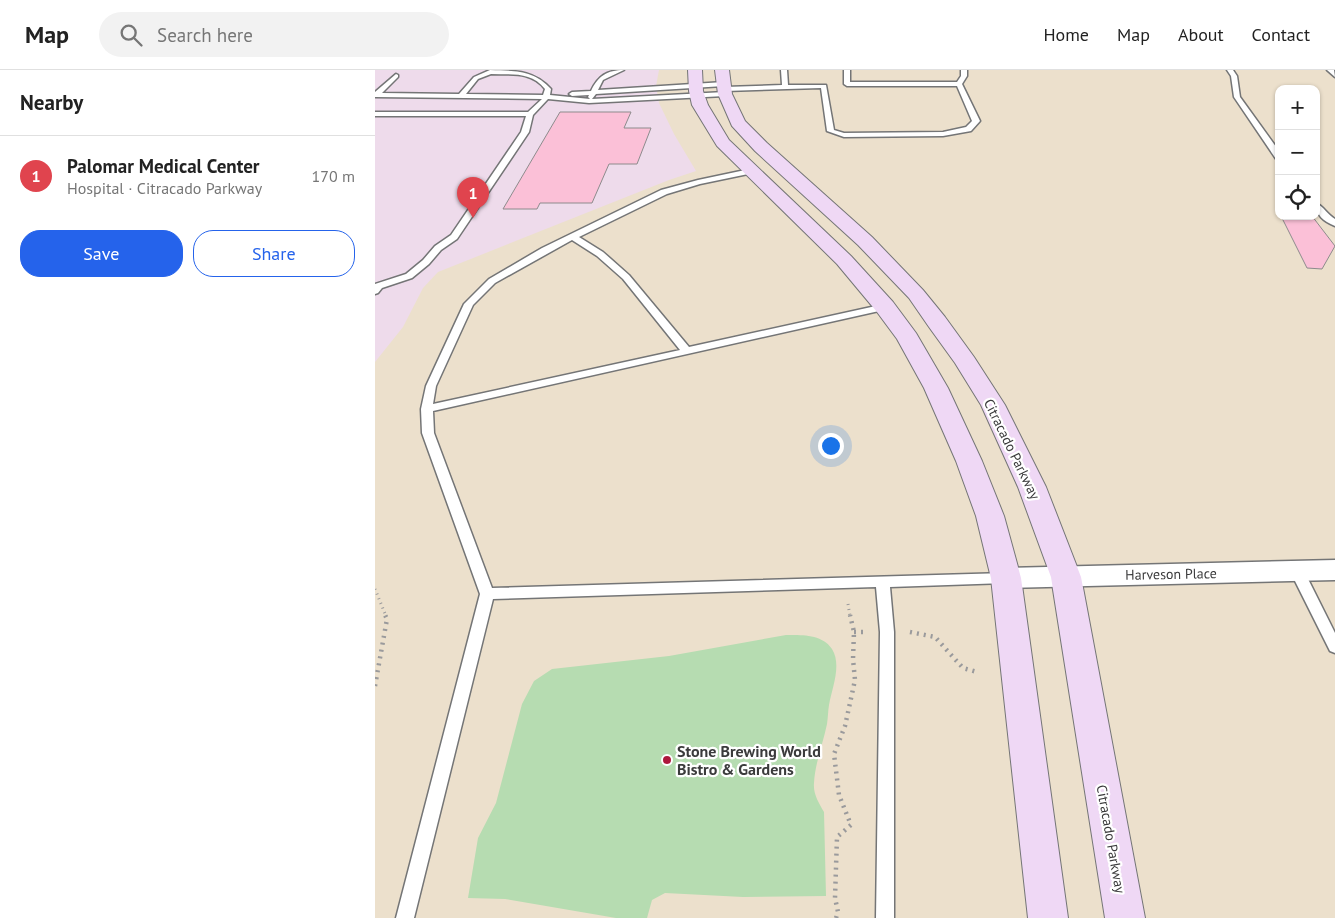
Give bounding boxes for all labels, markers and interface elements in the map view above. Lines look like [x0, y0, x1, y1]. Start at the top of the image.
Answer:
search box [99, 12, 449, 57]
text: Map [25, 19, 69, 50]
icon: search [117, 21, 145, 49]
text: Search here [157, 23, 253, 47]
text: Home [1043, 23, 1089, 46]
text: Map [1117, 23, 1150, 46]
text: About [1178, 23, 1224, 46]
text: Contact [1252, 23, 1310, 46]
map controls [1275, 85, 1320, 220]
button: + [1275, 85, 1320, 130]
text: Nearby [20, 89, 83, 116]
button: − [1275, 130, 1320, 175]
text: Palomar Medical Center [67, 154, 260, 178]
text: 1 [31, 166, 41, 186]
text: 170 m [312, 166, 355, 186]
button: locate [1275, 175, 1320, 220]
pin: 1 [457, 177, 489, 218]
text: Hospital · Citracado Parkway [67, 178, 262, 198]
button: Save [20, 230, 183, 277]
button: Share [193, 230, 355, 277]
street label: Citracado Parkway [980, 396, 1044, 503]
your location [818, 433, 844, 459]
street label: Harveson Place [1125, 564, 1217, 584]
place label: Stone Brewing World Bistro & Gardens [677, 741, 821, 779]
marker: Stone Brewing World Bistro & Gardens [661, 754, 673, 766]
street label: Citracado Parkway [1093, 783, 1129, 895]

